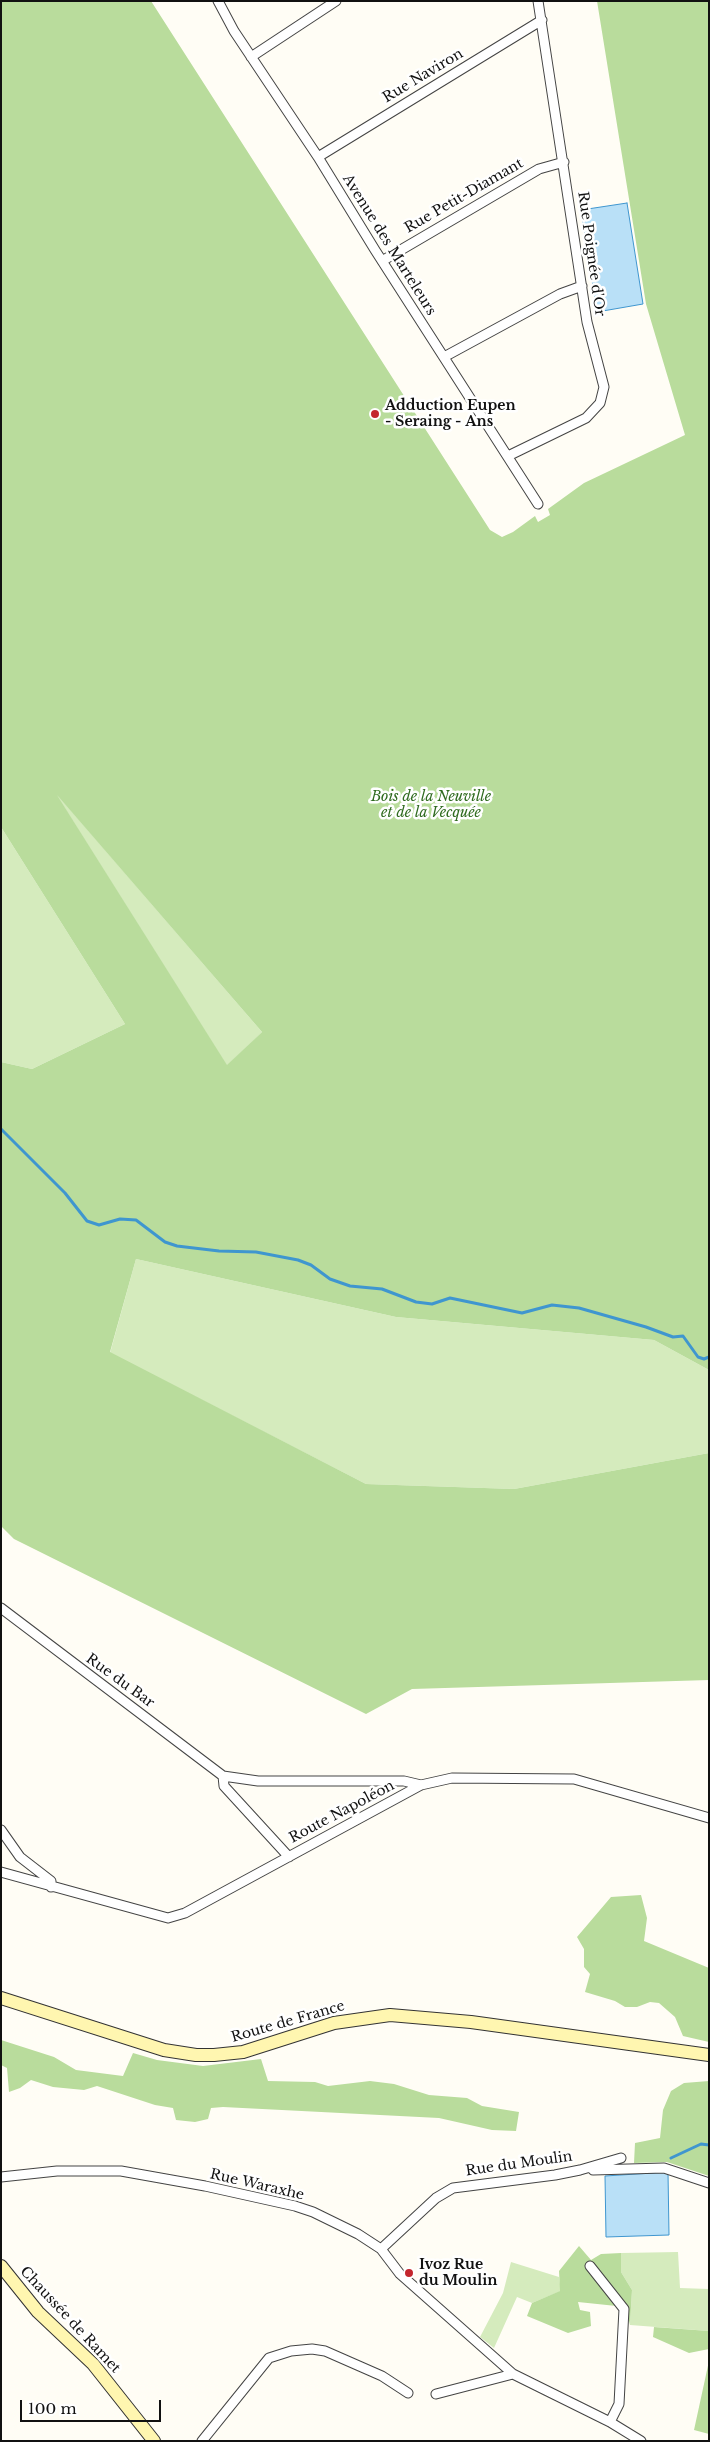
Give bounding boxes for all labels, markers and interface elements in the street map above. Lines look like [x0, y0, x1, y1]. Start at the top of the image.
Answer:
street label: Rue Naviron [380, 45, 466, 107]
street label: Rue Petit-Diamant [402, 155, 526, 237]
street label: Avenue des Marteleurs [339, 171, 439, 319]
street label: Rue Poignée d'Or [574, 190, 608, 318]
place label: Adduction Eupen - Seraing - Ans [385, 398, 516, 431]
marker: Adduction Eupen - Seraing - Ans [369, 408, 381, 420]
park label: Bois de la Neuville et de la Vecquée [371, 789, 491, 822]
street label: Rue du Bar [83, 1651, 157, 1711]
street label: Route Napoléon [287, 1777, 397, 1847]
street label: Route de France [229, 1998, 347, 2046]
street label: Rue du Moulin [465, 2148, 573, 2180]
street label: Rue Waraxhe [208, 2166, 306, 2204]
place label: Ivoz Rue du Moulin [419, 2257, 497, 2290]
street label: Chaussée de Ramet [16, 2263, 124, 2377]
marker: Ivoz Rue du Moulin [403, 2267, 415, 2279]
scale bar [22, 2390, 164, 2422]
text: 100 m [28, 2399, 77, 2418]

